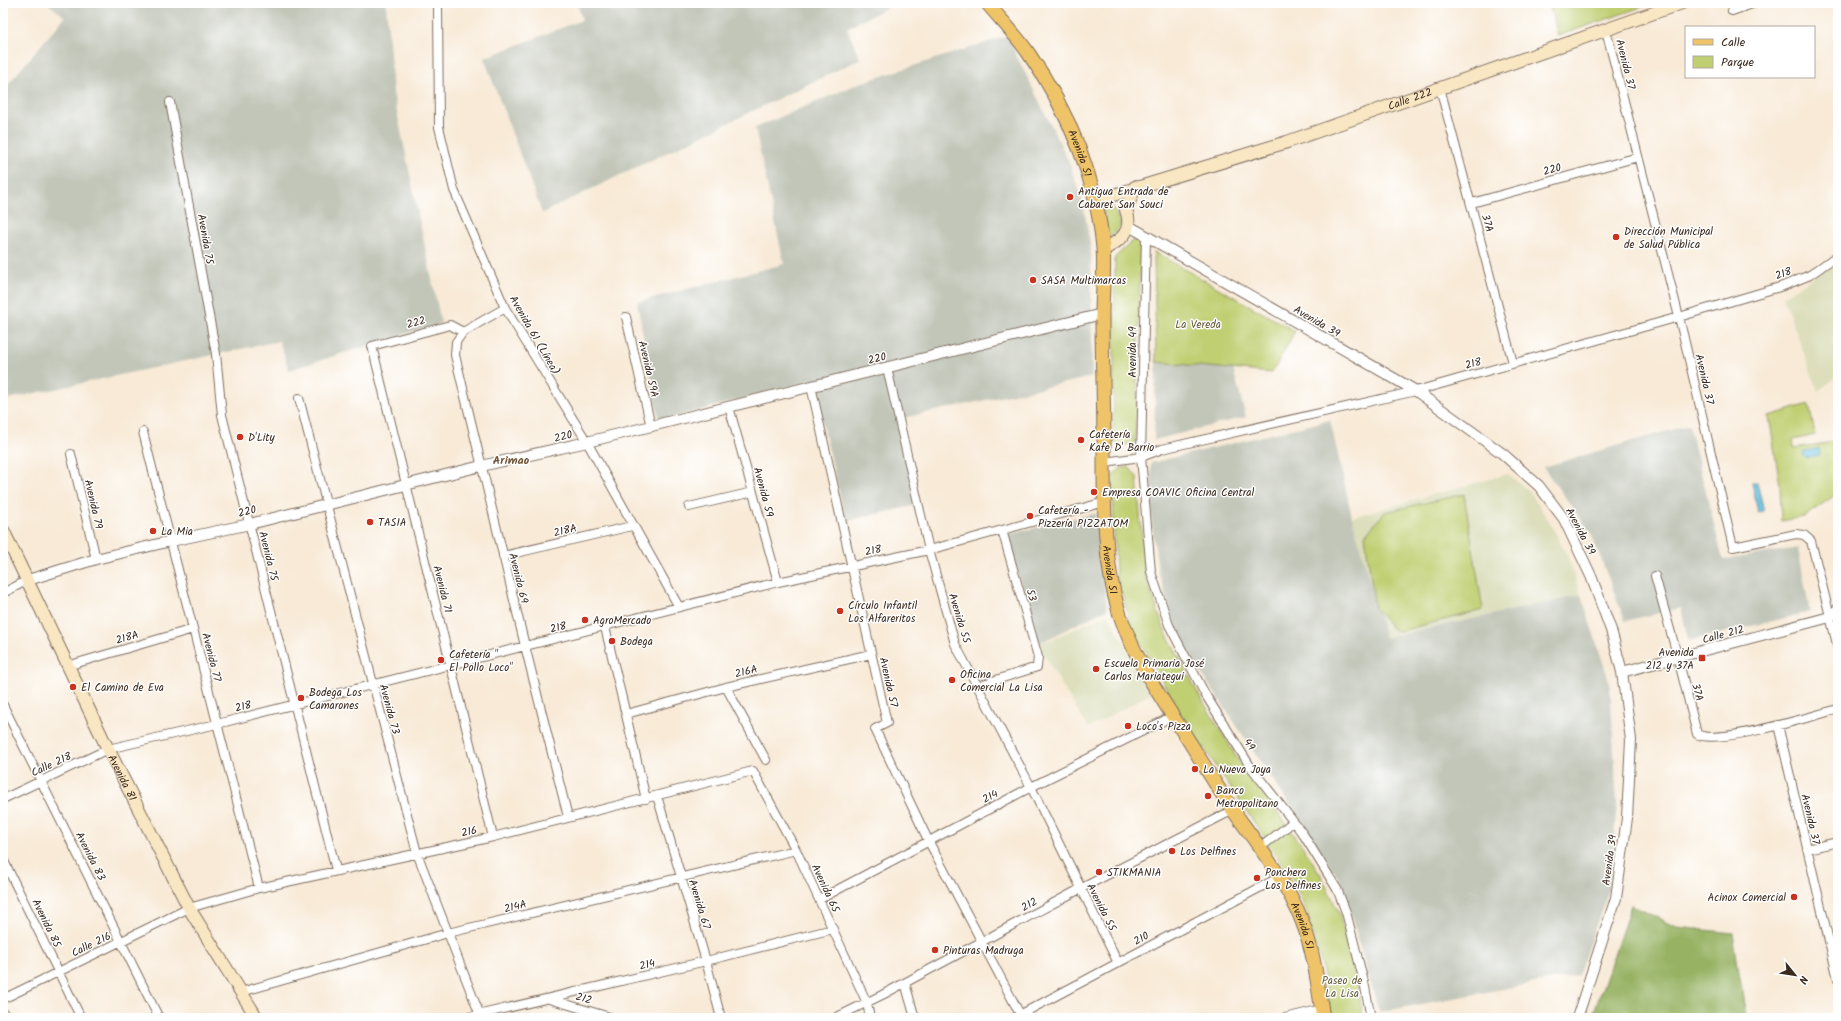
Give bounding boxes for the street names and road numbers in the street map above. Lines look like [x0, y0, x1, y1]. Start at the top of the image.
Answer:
street label: Avenida 37 [1610, 37, 1640, 92]
street label: Calle 222 [1386, 84, 1435, 116]
street label: Avenida 51 [1062, 127, 1096, 179]
street label: 220 [1541, 159, 1564, 181]
street label: 37A [1476, 212, 1498, 235]
street label: Avenida 75 [192, 213, 218, 267]
street label: 218 [1773, 263, 1795, 285]
street label: Avenida 61 (Línea) [504, 292, 564, 379]
street label: Avenida 39 [1290, 301, 1344, 343]
street label: 222 [405, 312, 428, 334]
street label: Avenida 49 [1124, 326, 1142, 378]
street label: Avenida 59A [633, 339, 663, 400]
street label: 220 [866, 348, 889, 370]
street label: Avenida 37 [1690, 352, 1719, 407]
street label: 218 [1463, 353, 1484, 375]
street label: 220 [552, 426, 575, 448]
street label: Avenida 59 [748, 465, 779, 520]
street label: Avenida 79 [79, 478, 108, 531]
street label: 220 [236, 501, 259, 523]
street label: Avenida 39 [1560, 505, 1600, 559]
street label: 218A [552, 520, 579, 542]
street label: Avenida 75 [253, 529, 283, 584]
street label: 218 [863, 540, 884, 561]
street label: Avenida 51 [1097, 544, 1122, 596]
street label: Avenida 69 [503, 551, 533, 606]
street label: Avenida 71 [427, 564, 457, 615]
street label: 53 [1021, 587, 1041, 603]
street label: Avenida 55 [943, 591, 976, 647]
street label: 218 [548, 617, 569, 639]
street label: Calle 212 [1700, 621, 1746, 649]
street label: 218A [114, 626, 141, 650]
street label: Avenida 77 [196, 631, 226, 685]
street label: Avenida 57 [874, 655, 903, 710]
street label: 216A [733, 661, 760, 683]
street label: 37A [1686, 681, 1708, 703]
street label: Avenida 73 [374, 682, 404, 736]
street label: 218 [233, 696, 254, 718]
street label: 49 [1238, 735, 1260, 755]
street label: Calle 218 [28, 748, 75, 782]
street label: Avenida 81 [102, 752, 141, 804]
street label: 214 [979, 785, 1002, 809]
street label: Avenida 37 [1796, 792, 1825, 847]
street label: 216 [460, 822, 479, 842]
street label: Avenida 83 [70, 829, 110, 884]
street label: Avenida 39 [1597, 833, 1623, 887]
street label: Avenida 65 [806, 861, 845, 917]
street label: Avenida 67 [683, 877, 715, 932]
street label: Avenida 55 [1081, 880, 1121, 936]
street label: 212 [1018, 893, 1041, 917]
street label: Avenida 85 [27, 896, 66, 952]
street label: 214A [502, 896, 529, 918]
street label: Avenida 51 [1285, 899, 1319, 951]
street label: 210 [1130, 927, 1153, 950]
street label: Calle 216 [68, 928, 114, 962]
street label: 214 [637, 954, 657, 976]
street label: 212 [573, 988, 594, 1010]

